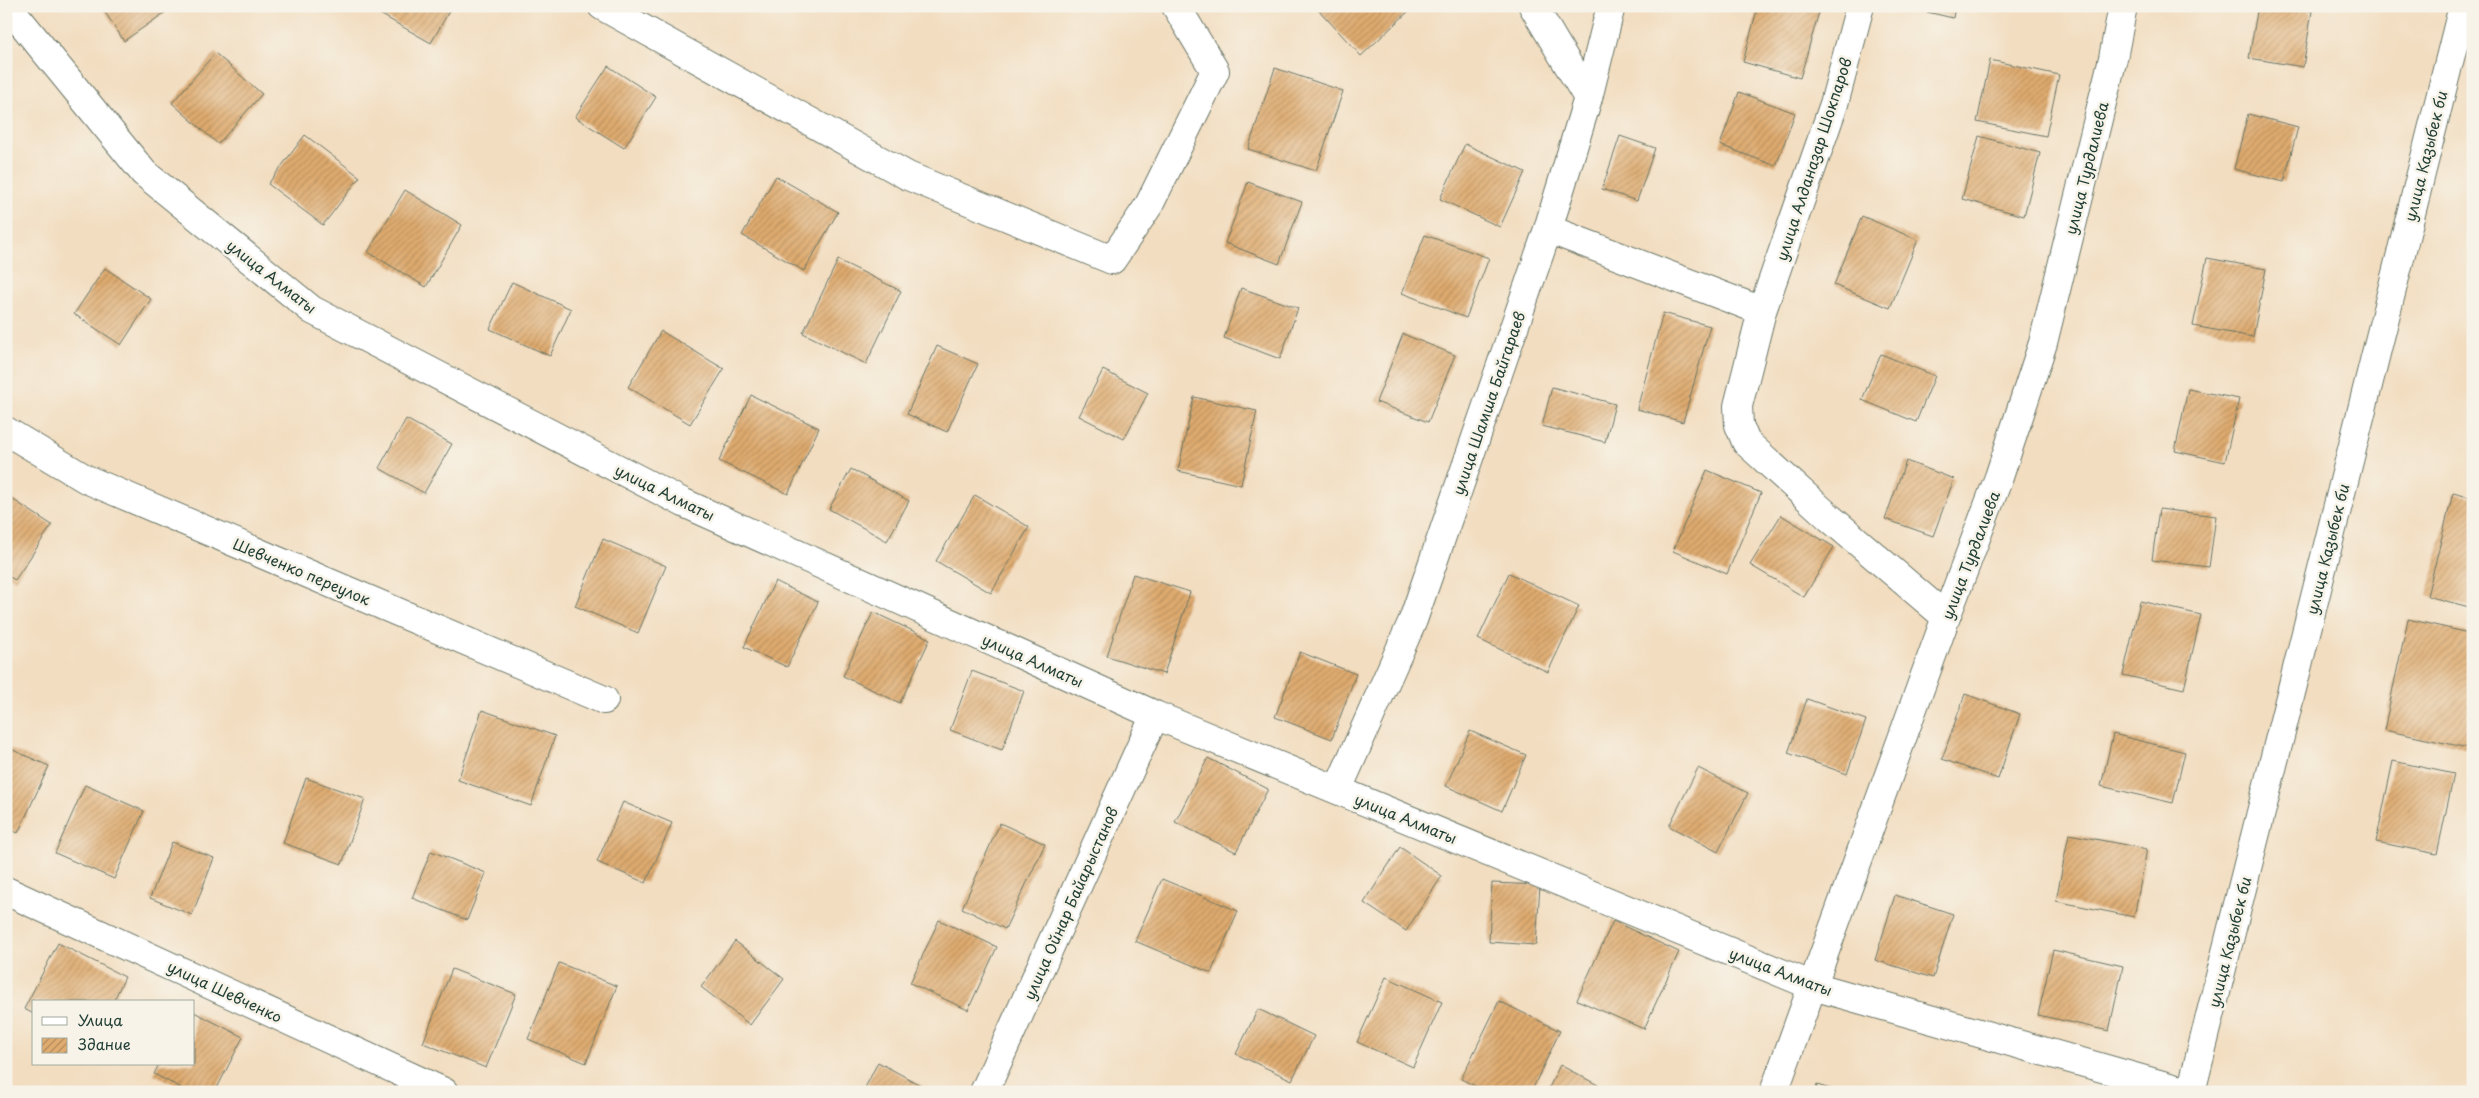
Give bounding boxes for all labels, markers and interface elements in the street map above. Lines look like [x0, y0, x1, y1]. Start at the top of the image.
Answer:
street label: улица Алданазар Шокпаров [1769, 54, 1857, 264]
street label: улица Казыбек би [2398, 88, 2452, 224]
street label: улица Турдалиева [2058, 99, 2114, 237]
street label: улица Алматы [222, 234, 322, 318]
street label: улица Шамша Байгараев [1446, 308, 1530, 498]
street label: улица Алматы [611, 458, 719, 526]
street label: улица Казыбек би [2300, 481, 2354, 617]
street label: улица Турдалиева [1935, 487, 2005, 623]
street label: Шевченко переулок [230, 532, 374, 610]
street label: улица Алматы [979, 627, 1087, 693]
street label: улица Алматы [1351, 787, 1461, 849]
street label: улица Ойнар Байарыстанов [1017, 802, 1123, 1003]
street label: улица Казыбек би [2202, 874, 2256, 1010]
street label: улица Алматы [1726, 941, 1836, 1001]
street label: улица Шевченко [164, 954, 286, 1028]
legend [32, 1000, 195, 1066]
text: Улица [78, 1008, 123, 1031]
text: Здание [78, 1032, 131, 1055]

